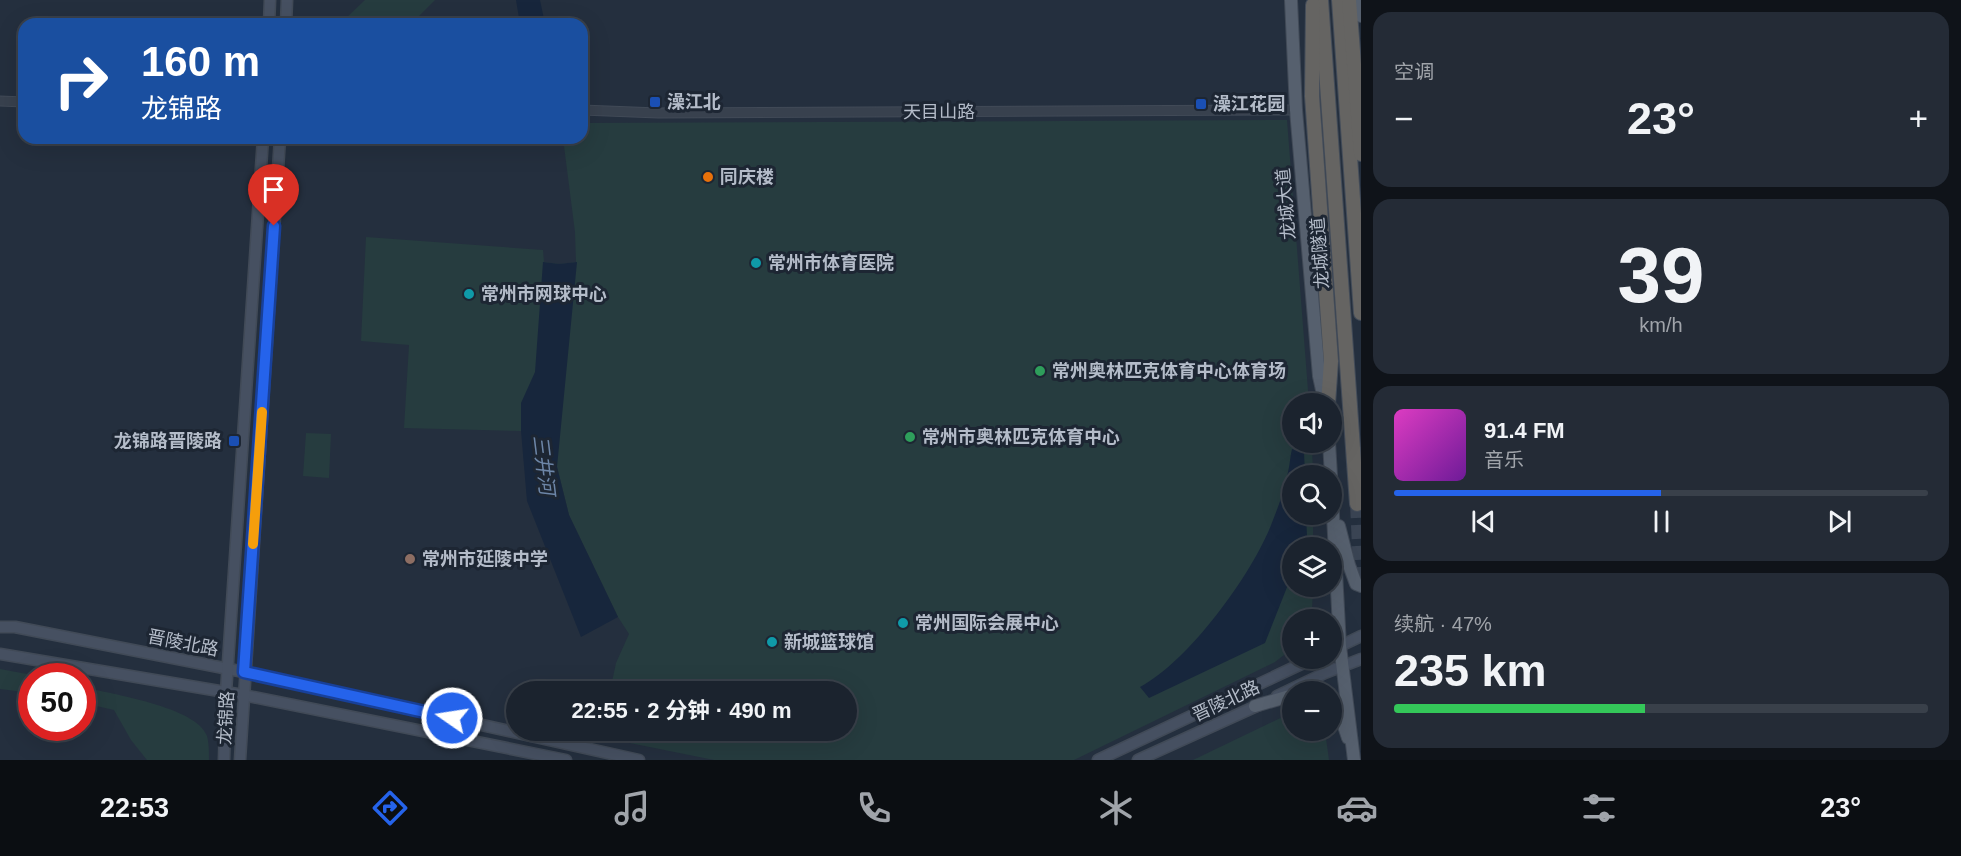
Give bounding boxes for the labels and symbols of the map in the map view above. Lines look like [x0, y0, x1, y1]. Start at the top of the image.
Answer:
place label: 澡江北 [667, 92, 721, 112]
place label: 澡江花园 [1213, 94, 1285, 114]
marker: 澡江北 [648, 95, 662, 109]
marker: 澡江花园 [1194, 97, 1208, 111]
street label: 天目山路 [903, 102, 975, 122]
pin [248, 164, 299, 226]
place label: 同庆楼 [720, 167, 774, 187]
street label: 龙城大道 [1273, 167, 1299, 241]
marker: 同庆楼 [701, 170, 715, 184]
street label: 龙城隧道 [1308, 216, 1332, 290]
place label: 常州市体育医院 [768, 253, 894, 273]
marker: 常州市体育医院 [749, 256, 763, 270]
place label: 常州市网球中心 [481, 284, 607, 304]
marker: 常州市网球中心 [462, 287, 476, 301]
place label: 常州奥林匹克体育中心体育场 [1052, 361, 1286, 381]
marker: 常州奥林匹克体育中心体育场 [1033, 364, 1047, 378]
place label: 常州市奥林匹克体育中心 [922, 427, 1120, 447]
marker: 常州市奥林匹克体育中心 [903, 430, 917, 444]
place label: 龙锦路晋陵路 [114, 431, 222, 451]
marker: 龙锦路晋陵路 [227, 434, 241, 448]
water label: 三井河 [529, 434, 559, 500]
place label: 常州市延陵中学 [422, 549, 548, 569]
marker: 常州市延陵中学 [403, 552, 417, 566]
place label: 常州国际会展中心 [915, 613, 1059, 633]
marker: 常州国际会展中心 [896, 616, 910, 630]
street label: 晋陵北路 [146, 626, 220, 660]
place label: 新城篮球馆 [784, 632, 874, 652]
marker: 新城篮球馆 [765, 635, 779, 649]
speed limit sign: 50 [18, 663, 96, 741]
street label: 晋陵北路 [1189, 677, 1263, 725]
position arrow [420, 686, 484, 750]
street label: 龙锦路 [215, 691, 237, 745]

